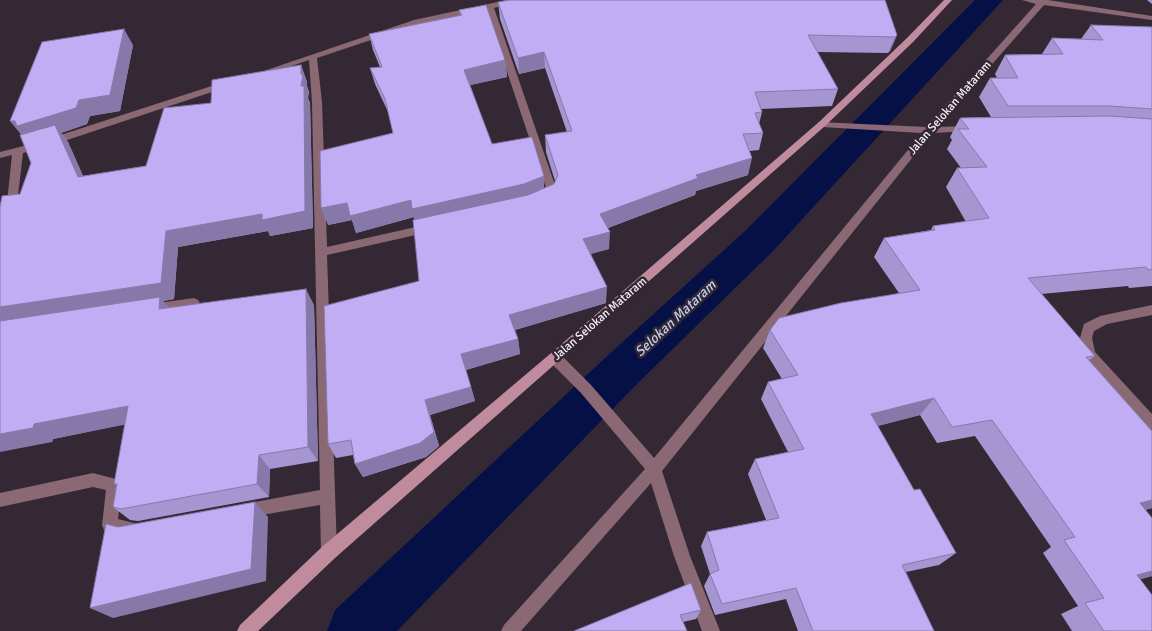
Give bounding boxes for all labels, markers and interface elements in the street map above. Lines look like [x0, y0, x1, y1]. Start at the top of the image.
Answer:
street label: Jalan Selokan Mataram [905, 58, 995, 158]
street label: Jalan Selokan Mataram [550, 274, 650, 364]
water label: Selokan Mataram [632, 277, 720, 361]

